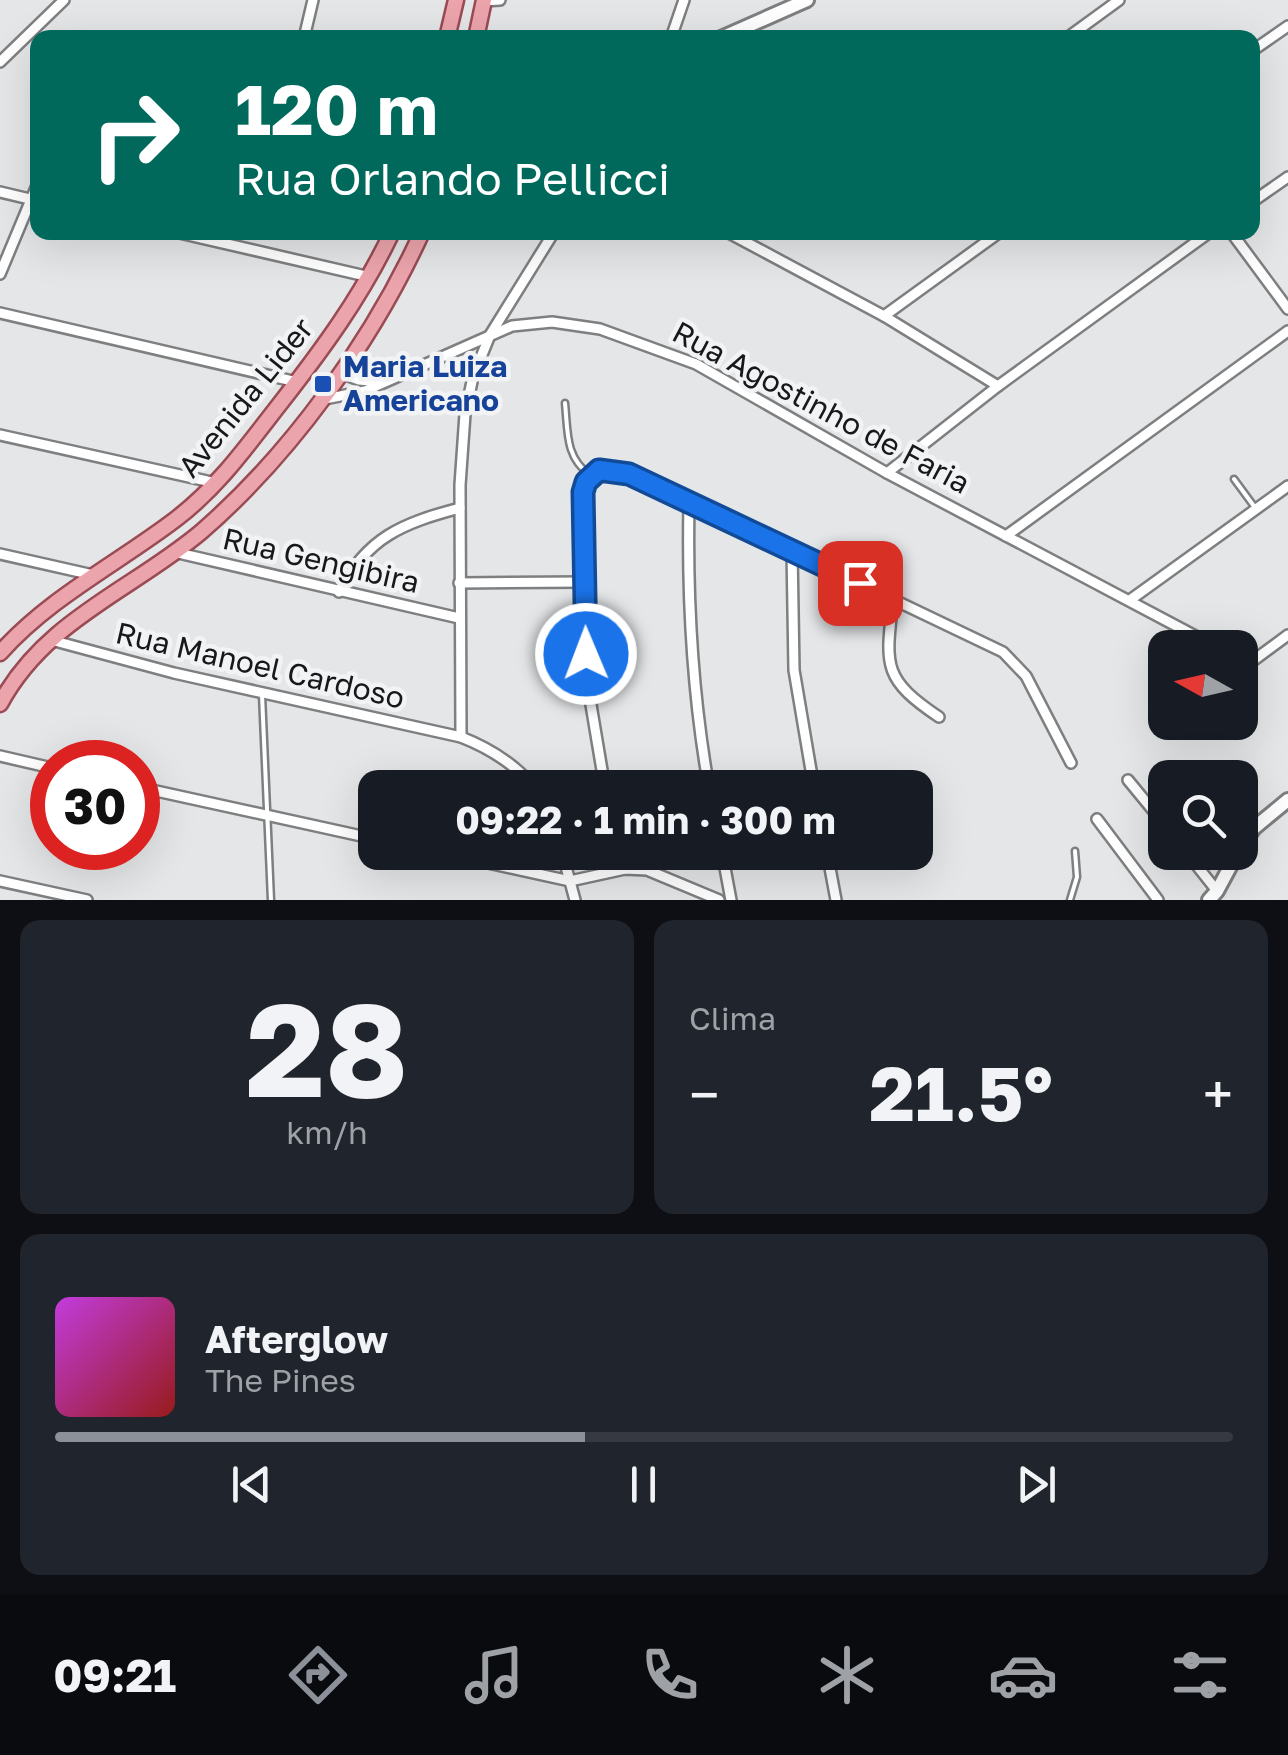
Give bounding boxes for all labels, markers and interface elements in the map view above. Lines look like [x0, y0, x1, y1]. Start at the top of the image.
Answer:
text: 120 m [235, 66, 438, 150]
icon: right [70, 70, 200, 200]
text: Rua Orlando Pellicci [235, 151, 670, 205]
street label: Avenida Lider [170, 310, 320, 484]
street label: Rua Agostinho de Faria [667, 313, 976, 501]
place label: Maria Luiza Americano [343, 348, 508, 418]
marker: Maria Luiza Americano [312, 373, 334, 395]
street label: Rua Gengibira [219, 520, 423, 600]
pin [818, 541, 903, 626]
icon: arrive [833, 556, 888, 611]
position arrow [534, 602, 638, 706]
street label: Rua Manoel Cardoso [112, 614, 408, 716]
north arrow [1148, 630, 1258, 740]
map controls [1148, 630, 1258, 870]
speed limit sign: 30 [30, 740, 160, 870]
button: search [1148, 760, 1258, 870]
text: 09:22 · 1 min · 300 m [455, 797, 836, 842]
text: 28 [246, 970, 408, 1126]
text: Clima [689, 999, 776, 1037]
text: 21.5° [869, 1047, 1053, 1138]
text: − [689, 1061, 719, 1127]
text: + [1203, 1061, 1233, 1127]
text: km/h [286, 1113, 368, 1151]
text: Afterglow [205, 1316, 388, 1361]
text: The Pines [205, 1361, 356, 1399]
icon: previous [224, 1457, 279, 1512]
icon: pause [616, 1457, 671, 1512]
icon: next [1009, 1457, 1064, 1512]
icon: directions [283, 1640, 353, 1710]
icon: music [459, 1640, 529, 1710]
icon: phone [635, 1640, 705, 1710]
icon: climate [812, 1640, 882, 1710]
icon: car [988, 1640, 1058, 1710]
icon: filters [1165, 1640, 1235, 1710]
text: 09:21 [53, 1648, 176, 1702]

